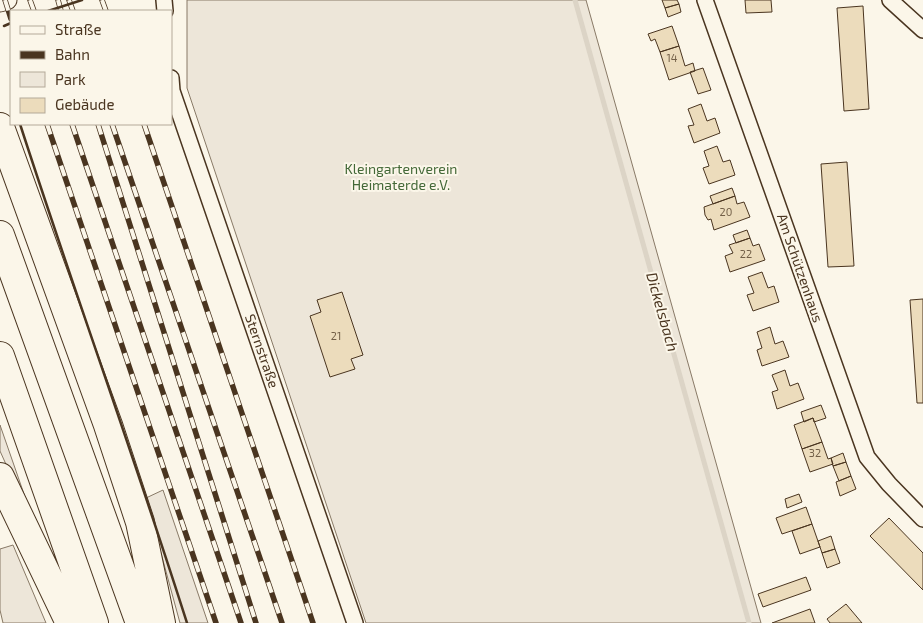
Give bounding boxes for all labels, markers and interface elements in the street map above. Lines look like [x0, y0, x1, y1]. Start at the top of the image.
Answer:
legend [10, 10, 172, 125]
text: Straße [55, 20, 101, 38]
text: Bahn [55, 45, 90, 63]
house number: 14 [666, 51, 678, 64]
text: Park [55, 70, 86, 88]
text: Gebäude [55, 95, 114, 113]
park label: Kleingartenverein Heimaterde e.V. [345, 160, 458, 193]
house number: 20 [720, 205, 732, 218]
street label: Am Schützenhaus [774, 211, 827, 324]
house number: 22 [740, 247, 752, 260]
water label: Dickelsbach [643, 270, 683, 354]
street label: Sternstraße [242, 312, 283, 390]
house number: 21 [331, 329, 341, 342]
house number: 32 [809, 446, 821, 459]

